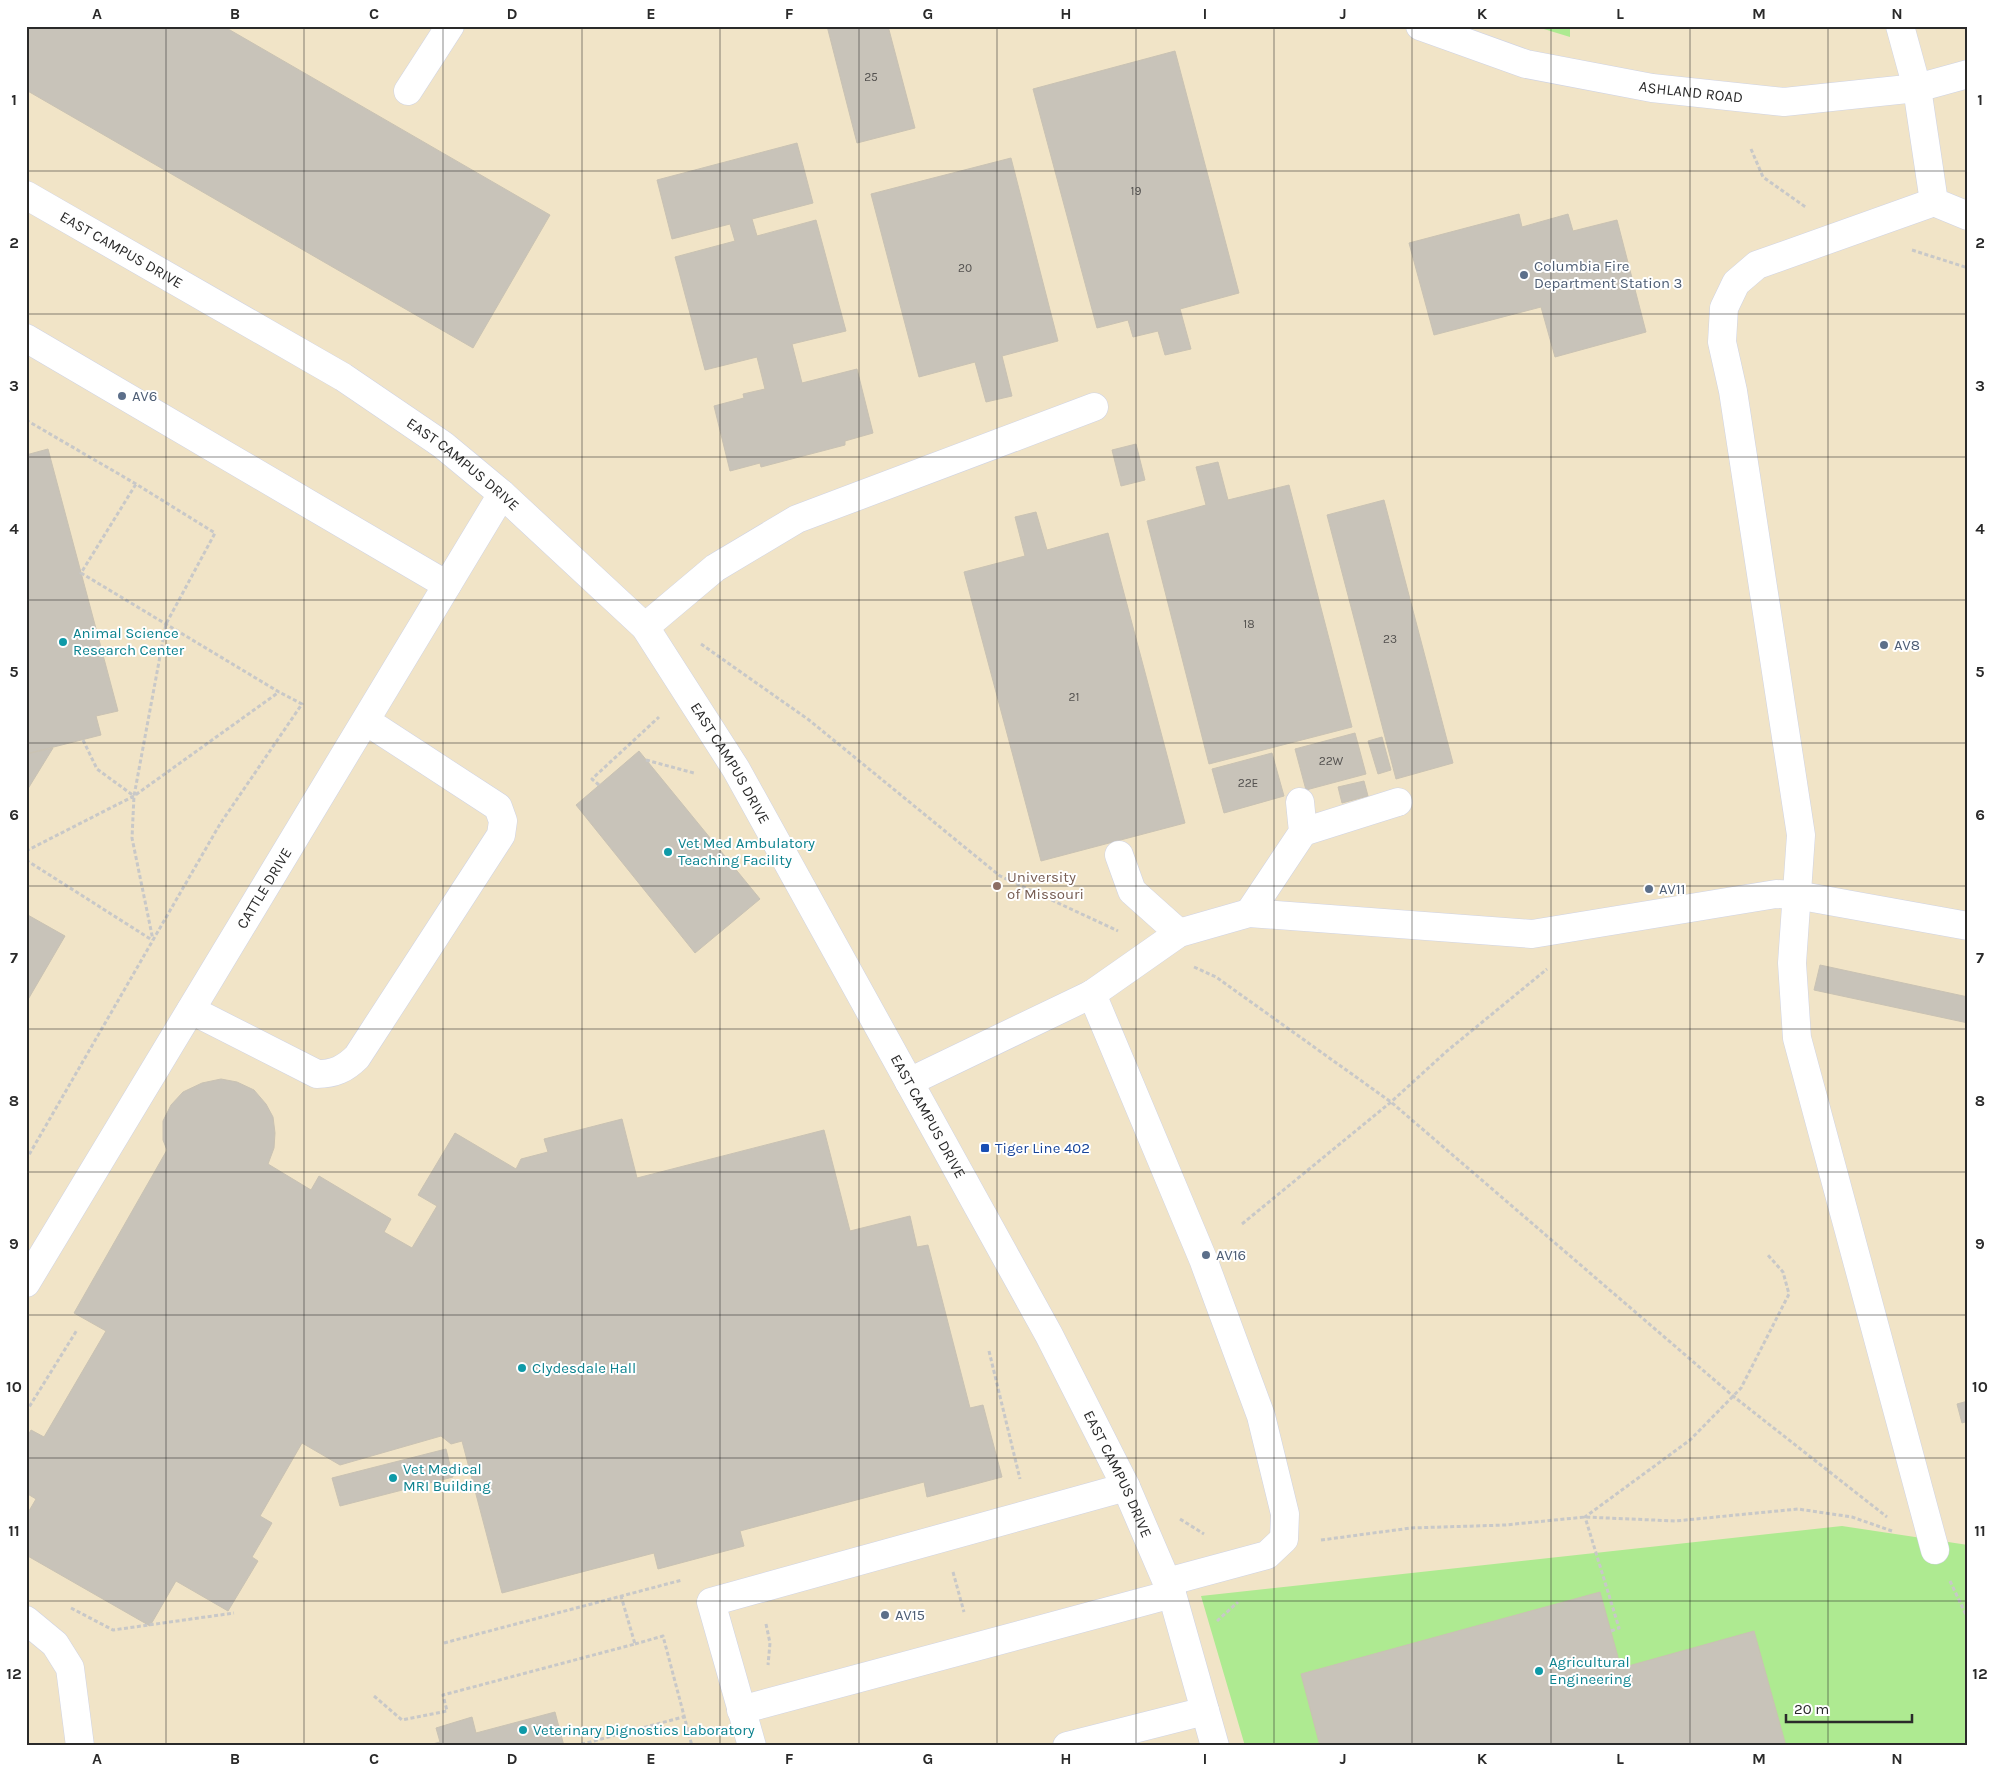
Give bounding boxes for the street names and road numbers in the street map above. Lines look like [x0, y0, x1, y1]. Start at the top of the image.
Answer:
street label: ASHLAND ROAD [1637, 77, 1744, 107]
street label: EAST CAMPUS DRIVE [57, 207, 186, 292]
street label: EAST CAMPUS DRIVE [403, 414, 523, 514]
street label: EAST CAMPUS DRIVE [687, 699, 774, 827]
street label: CATTLE DRIVE [233, 844, 295, 932]
street label: EAST CAMPUS DRIVE [887, 1051, 970, 1181]
street label: EAST CAMPUS DRIVE [1080, 1407, 1156, 1540]

